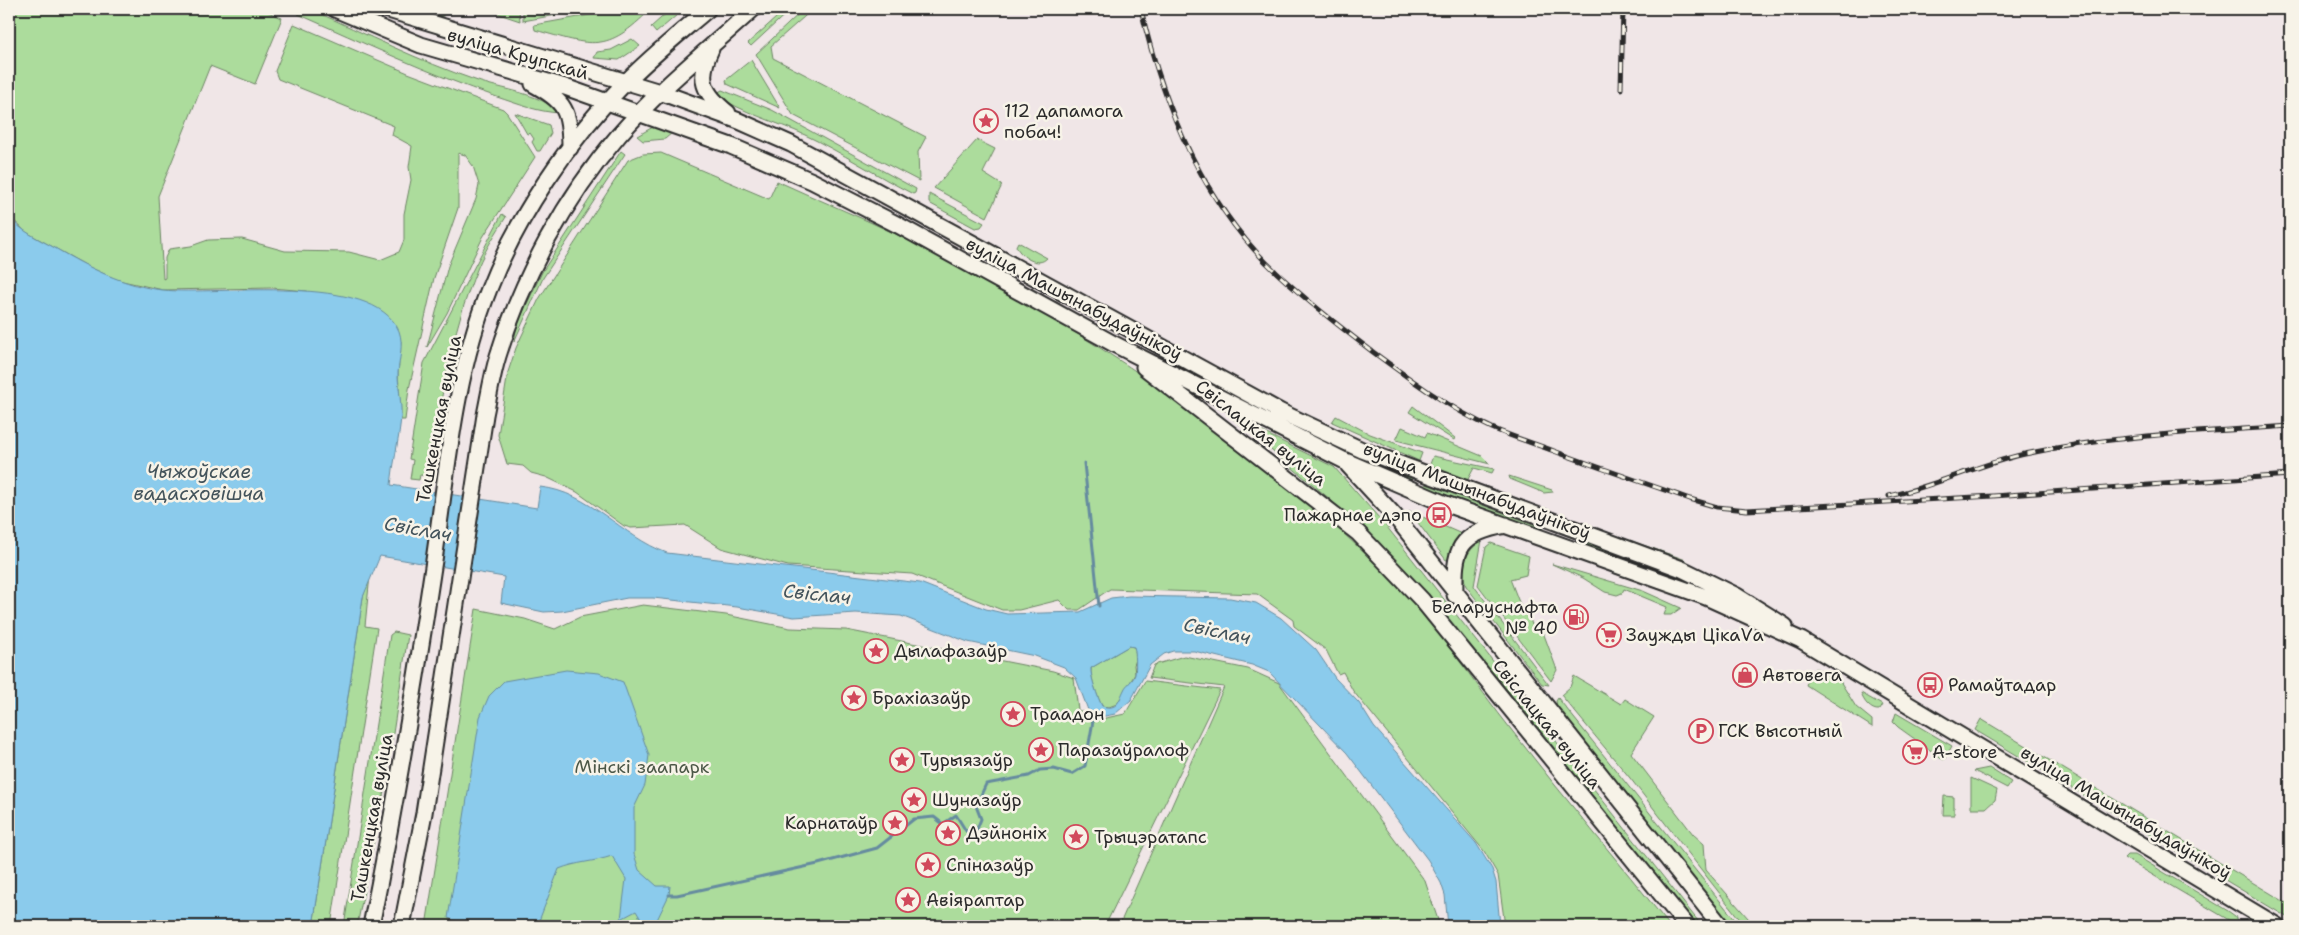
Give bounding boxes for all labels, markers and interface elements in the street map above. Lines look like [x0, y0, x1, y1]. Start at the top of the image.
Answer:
street label: вуліца Крупскай [445, 22, 592, 86]
place label: 112 дапамога побач! [1004, 99, 1123, 144]
place icon: 112 дапамога побач! [973, 108, 999, 134]
street label: вуліца Машынабудаўнікоў [962, 232, 1186, 366]
street label: Ташкенцкая вуліца [411, 333, 467, 505]
street label: Свіслацкая вуліца [1191, 374, 1331, 492]
street label: вуліца Машынабудаўнікоў [1360, 436, 1594, 546]
water label: Чыжоўскае вадасховішча [134, 459, 264, 506]
bus stop icon: Пажарнае дэпо [1426, 502, 1452, 528]
place label: Пажарнае дэпо [1284, 503, 1422, 527]
water label: Свіслач [382, 511, 454, 547]
water label: Свіслач [782, 578, 852, 610]
place label: Беларуснафта № 40 [1431, 595, 1558, 640]
fuel station icon: Беларуснафта № 40 [1563, 604, 1589, 630]
water label: Свіслач [1181, 612, 1253, 650]
supermarket icon: Заужды ЦікаVа [1596, 622, 1622, 648]
place label: Заужды ЦікаVа [1626, 623, 1764, 647]
place icon: Дылафазаўр [863, 638, 889, 664]
place label: Дылафазаўр [894, 639, 1007, 663]
street label: Свіслацкая вуліца [1487, 654, 1607, 794]
shop icon: Автовега [1732, 662, 1758, 688]
place label: Автовега [1762, 663, 1842, 687]
bus stop icon: Рамаўтадар [1917, 672, 1943, 698]
place label: Рамаўтадар [1948, 673, 2056, 697]
place icon: Брахіазаўр [841, 685, 867, 711]
place label: Брахіазаўр [872, 686, 971, 710]
place icon: Траадон [1000, 701, 1026, 727]
place label: Траадон [1030, 702, 1105, 726]
parking icon: ГСК Высотный [1688, 718, 1714, 744]
place label: ГСК Высотный [1718, 719, 1843, 743]
street label: Ташкенцкая вуліца [345, 732, 399, 904]
place icon: Паразаўралоф [1028, 737, 1054, 763]
place label: Паразаўралоф [1058, 738, 1189, 762]
supermarket icon: А-store [1902, 739, 1928, 765]
place label: А-store [1932, 740, 1997, 764]
street label: вуліца Машынабудаўнікоў [2016, 740, 2236, 886]
place icon: Турыязаўр [889, 747, 915, 773]
place label: Турыязаўр [920, 748, 1013, 772]
park label: Мінскі заапарк [575, 755, 710, 779]
place icon: Шуназаўр [901, 787, 927, 813]
place label: Шуназаўр [932, 788, 1022, 812]
place icon: Карнатаўр [882, 810, 908, 836]
place label: Карнатаўр [785, 811, 878, 835]
place icon: Дэйноніх [935, 820, 961, 846]
place label: Дэйноніх [966, 821, 1047, 845]
place icon: Трыцэратапс [1063, 824, 1089, 850]
place label: Трыцэратапс [1094, 825, 1207, 849]
place icon: Спіназаўр [915, 852, 941, 878]
place label: Спіназаўр [946, 853, 1034, 877]
place icon: Авіяраптар [895, 887, 921, 913]
place label: Авіяраптар [926, 888, 1025, 912]

